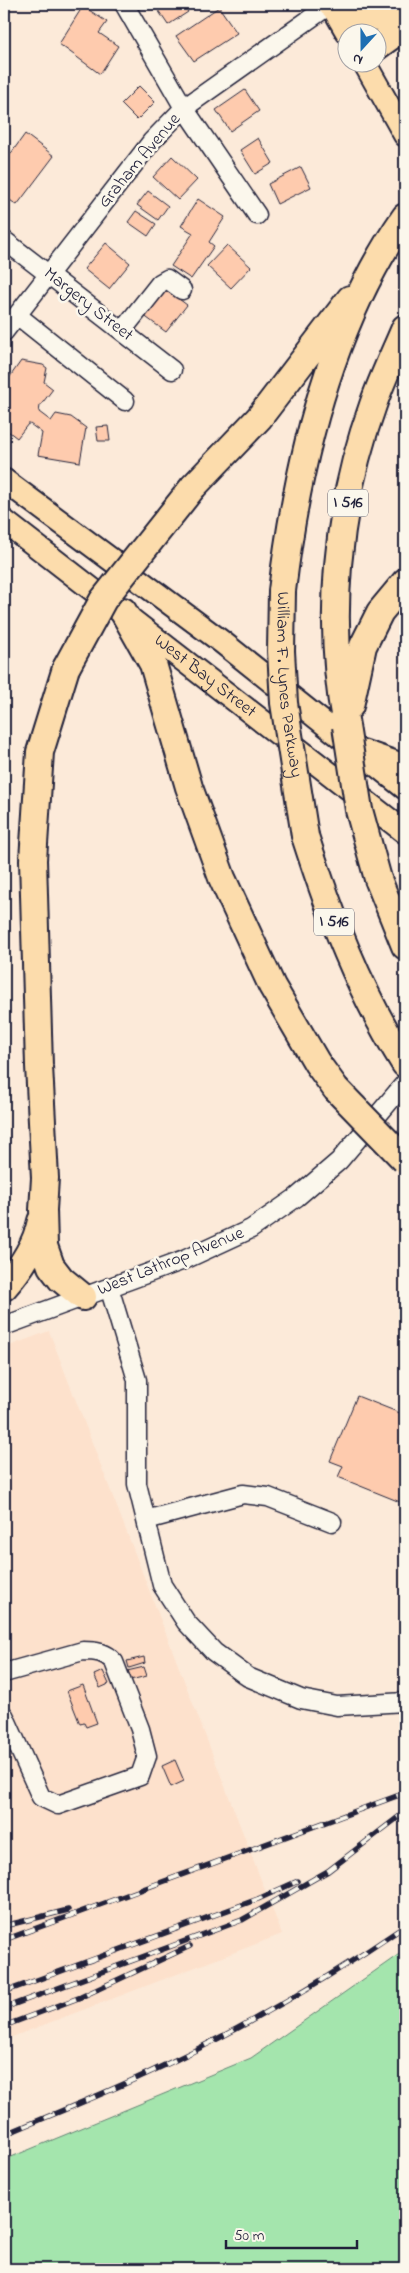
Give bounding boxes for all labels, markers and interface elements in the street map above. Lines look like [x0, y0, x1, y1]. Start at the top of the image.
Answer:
north arrow [336, 22, 386, 72]
text: N [350, 47, 366, 70]
street label: Graham Avenue [92, 107, 188, 214]
street label: Margery Street [37, 262, 138, 349]
road number: I 516 [328, 489, 368, 516]
street label: William F. Lynes Parkway [268, 591, 309, 779]
street label: West Bay Street [148, 629, 262, 725]
road number: I 516 [314, 909, 354, 936]
street label: West Lathrop Avenue [94, 1220, 249, 1303]
scale bar [226, 2218, 358, 2250]
text: 50 m [234, 2225, 265, 2247]

